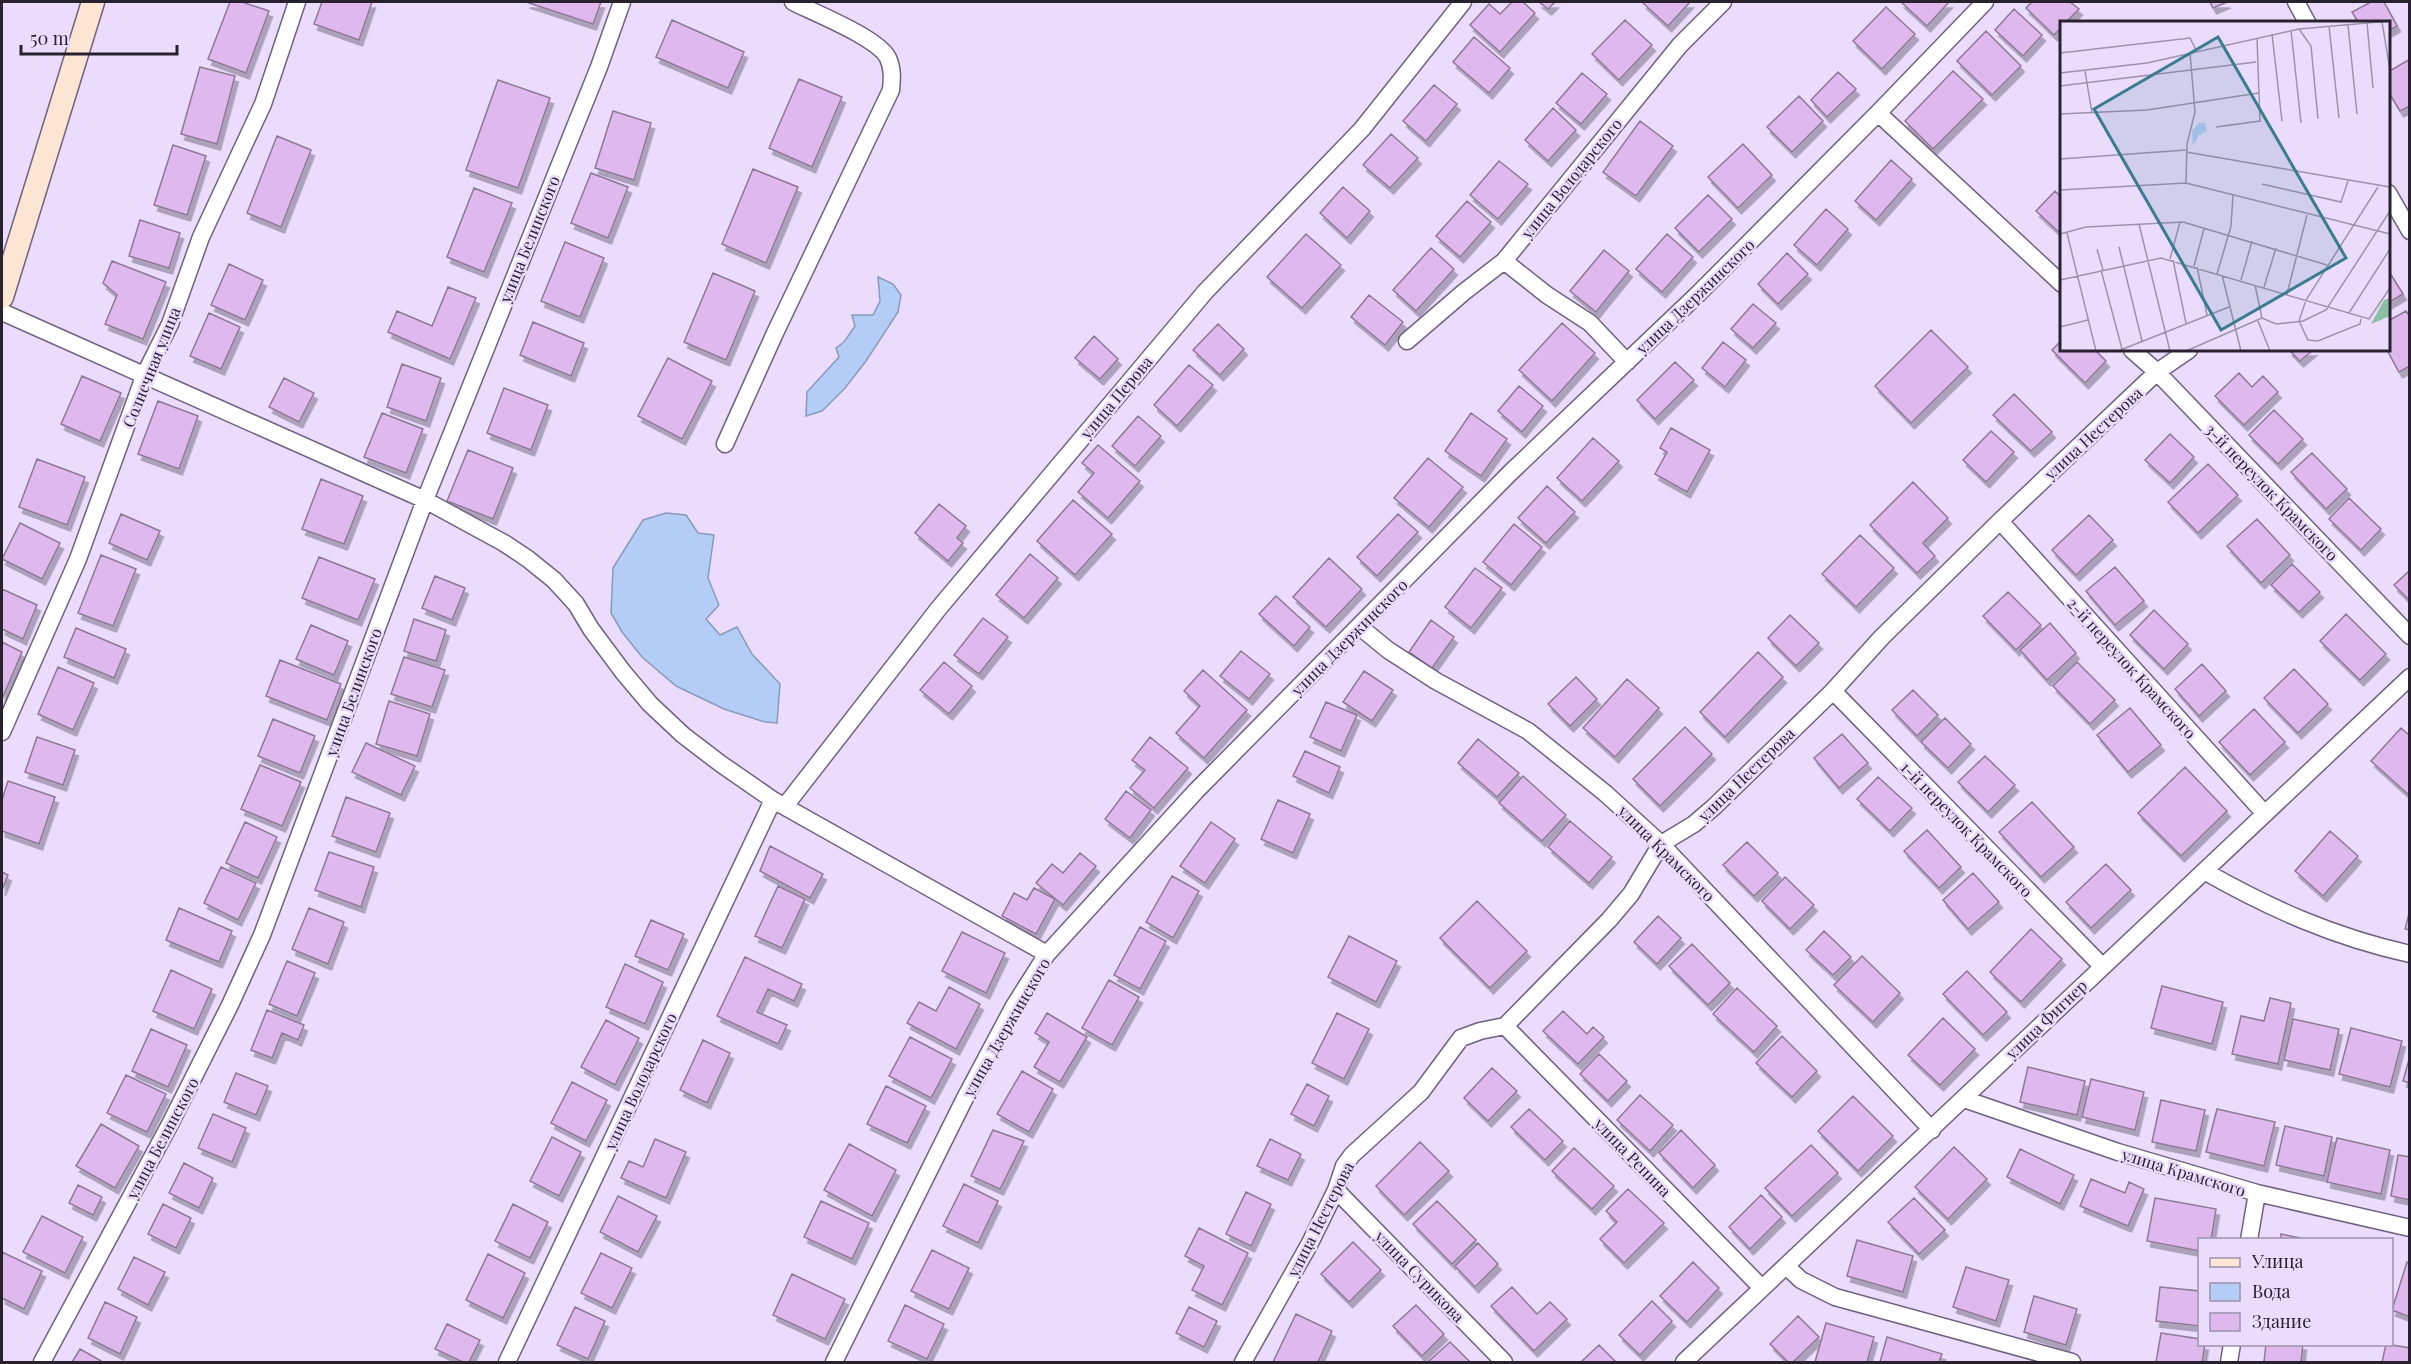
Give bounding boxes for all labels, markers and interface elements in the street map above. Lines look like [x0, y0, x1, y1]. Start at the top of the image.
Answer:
scale bar [21, 18, 177, 56]
inset map [2060, 21, 2390, 351]
text: 50 m [30, 26, 69, 50]
street label: улица Володарского [1515, 113, 1626, 243]
street label: улица Белинского [494, 172, 564, 306]
street label: улица Дзержинского [1631, 234, 1759, 359]
street label: Солнечная улица [117, 304, 185, 430]
street label: улица Перова [1075, 351, 1157, 444]
street label: улица Нестерова [2039, 382, 2146, 485]
street label: 3-й переулок Крамского [2201, 419, 2343, 565]
street label: улица Дзержинского [1285, 574, 1412, 701]
street label: 2-й переулок Крамского [2063, 593, 2201, 743]
street label: улица Белинского [320, 625, 386, 760]
street label: улица Нестерова [1692, 722, 1799, 826]
street label: 1-й переулок Крамского [1897, 757, 2038, 902]
street label: улица Крамского [1614, 800, 1720, 906]
street label: улица Дзержинского [957, 954, 1054, 1101]
street label: улица Фигнер [2000, 975, 2091, 1064]
street label: улица Володарского [599, 1009, 681, 1154]
street label: улица Белинского [121, 1073, 203, 1203]
street label: улица Репина [1589, 1112, 1676, 1201]
street label: улица Крамского [2119, 1143, 2249, 1201]
street label: улица Нестерова [1281, 1158, 1358, 1281]
street label: улица Сурикова [1370, 1225, 1469, 1326]
legend [2198, 1238, 2393, 1346]
text: Улица [2251, 1249, 2303, 1273]
text: Вода [2252, 1279, 2290, 1303]
text: Здание [2252, 1309, 2311, 1333]

